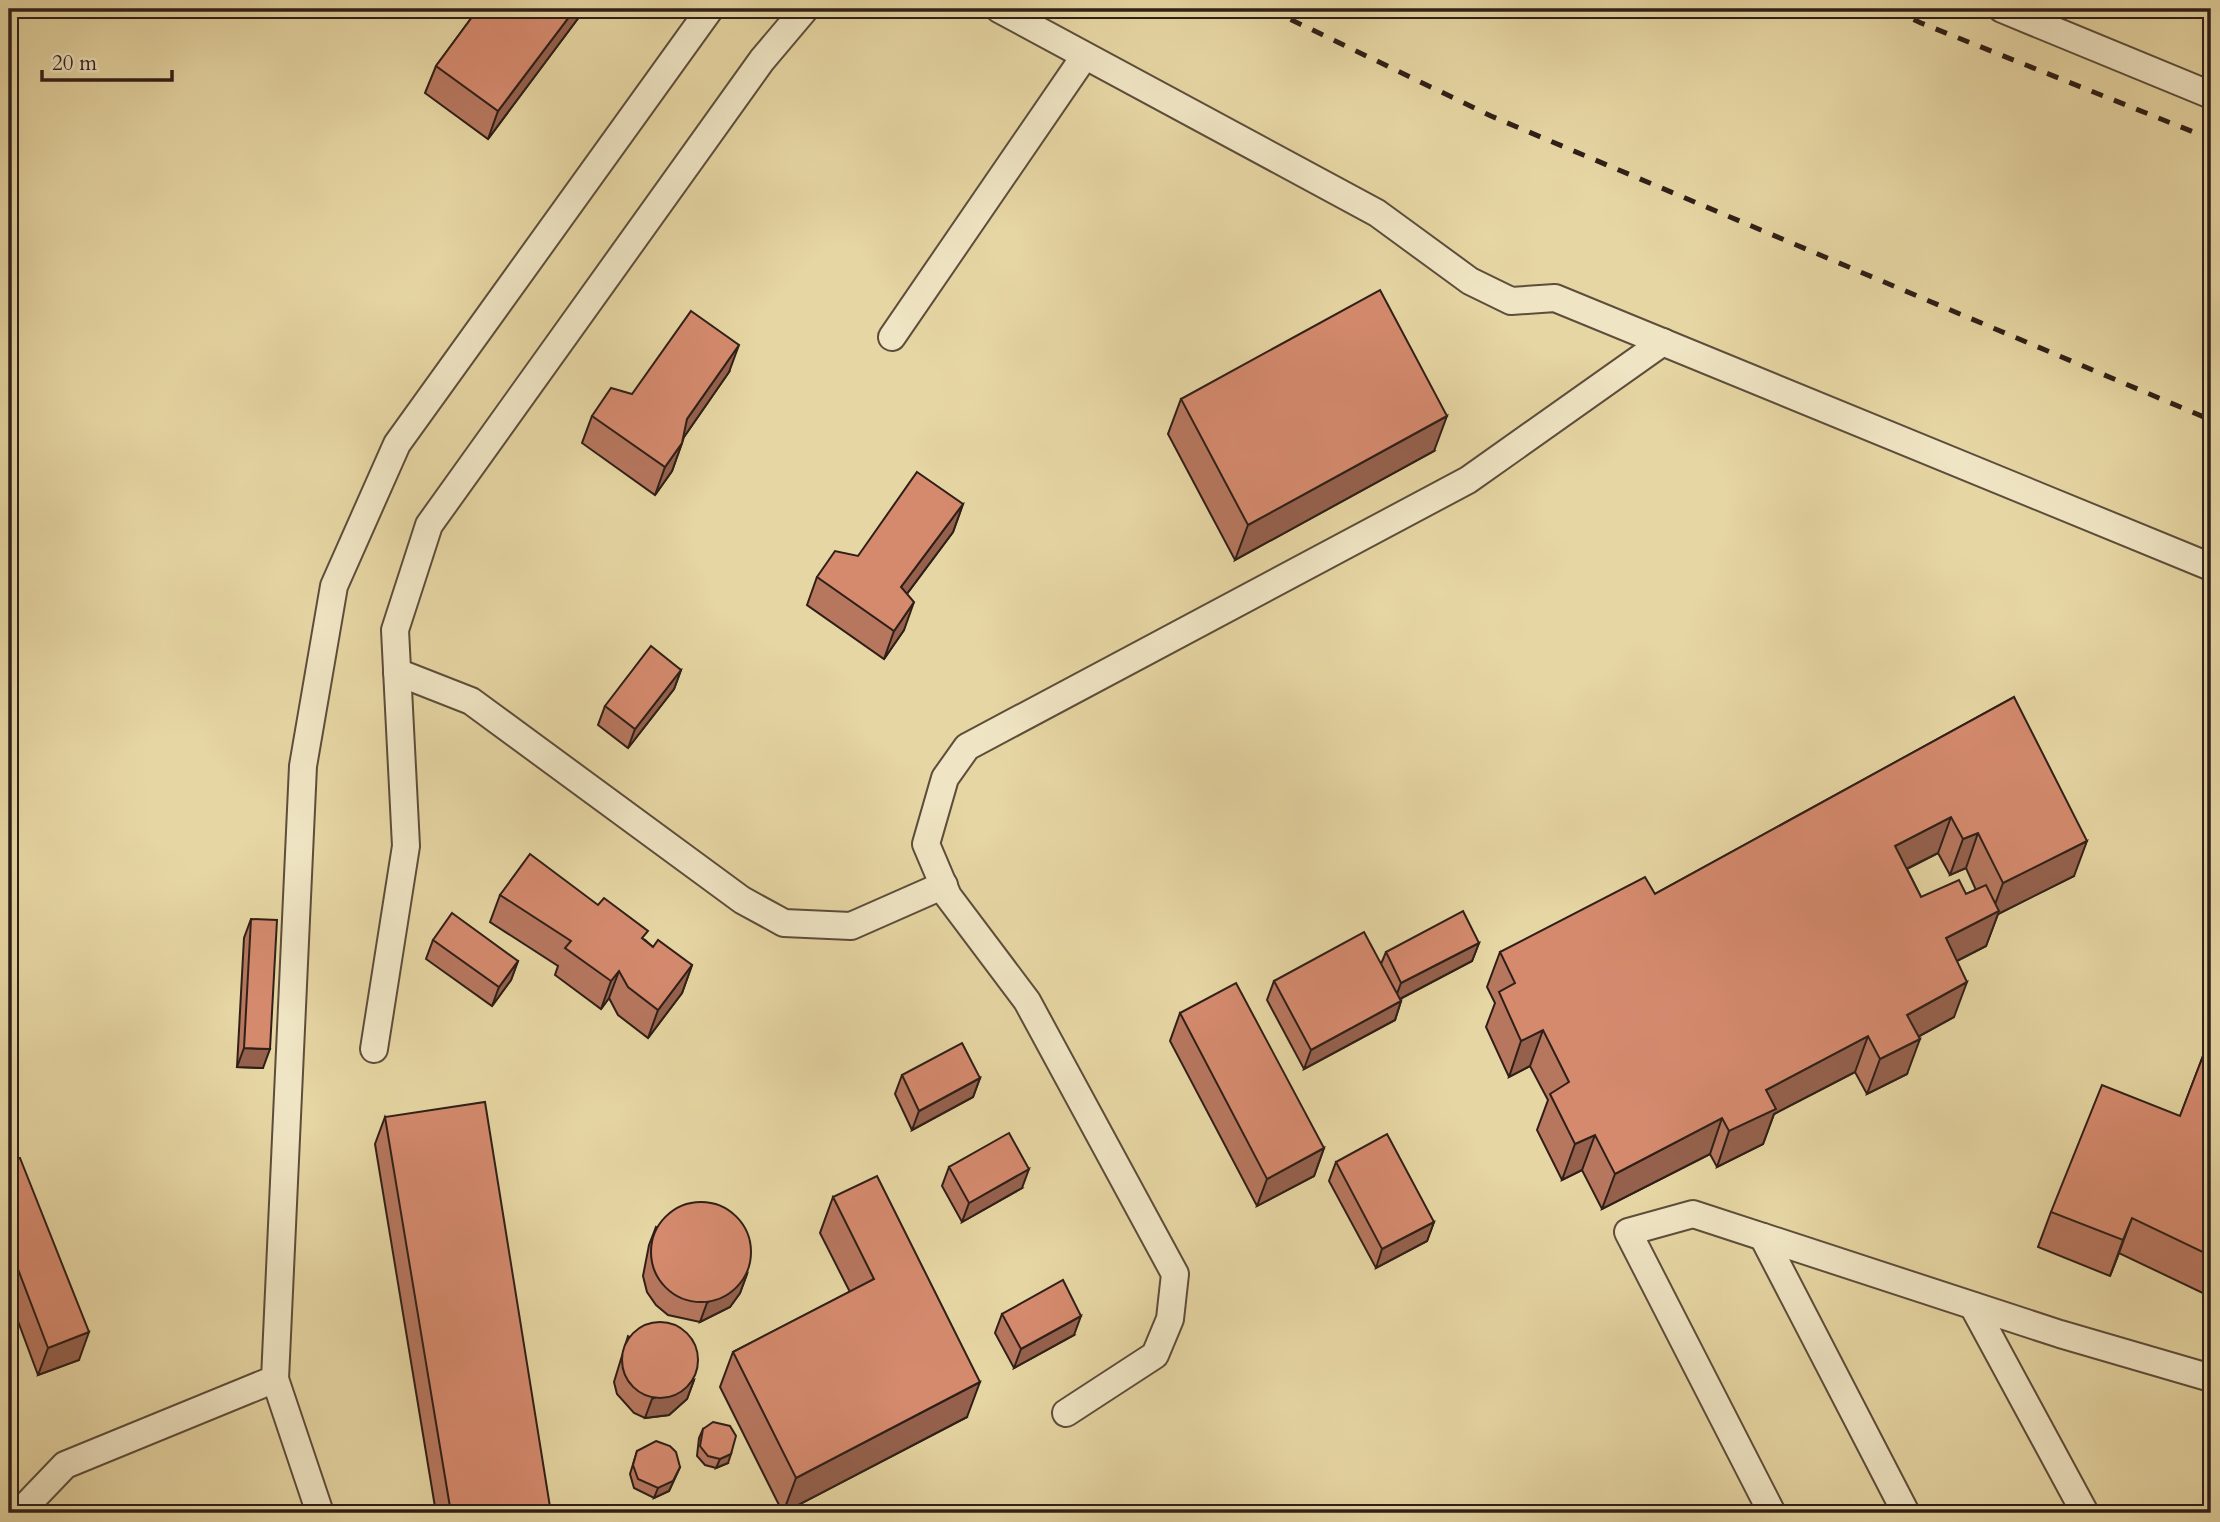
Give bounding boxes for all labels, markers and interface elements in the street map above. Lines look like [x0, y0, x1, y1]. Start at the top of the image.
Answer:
scale bar [42, 38, 172, 82]
text: 20 m [52, 49, 97, 78]

